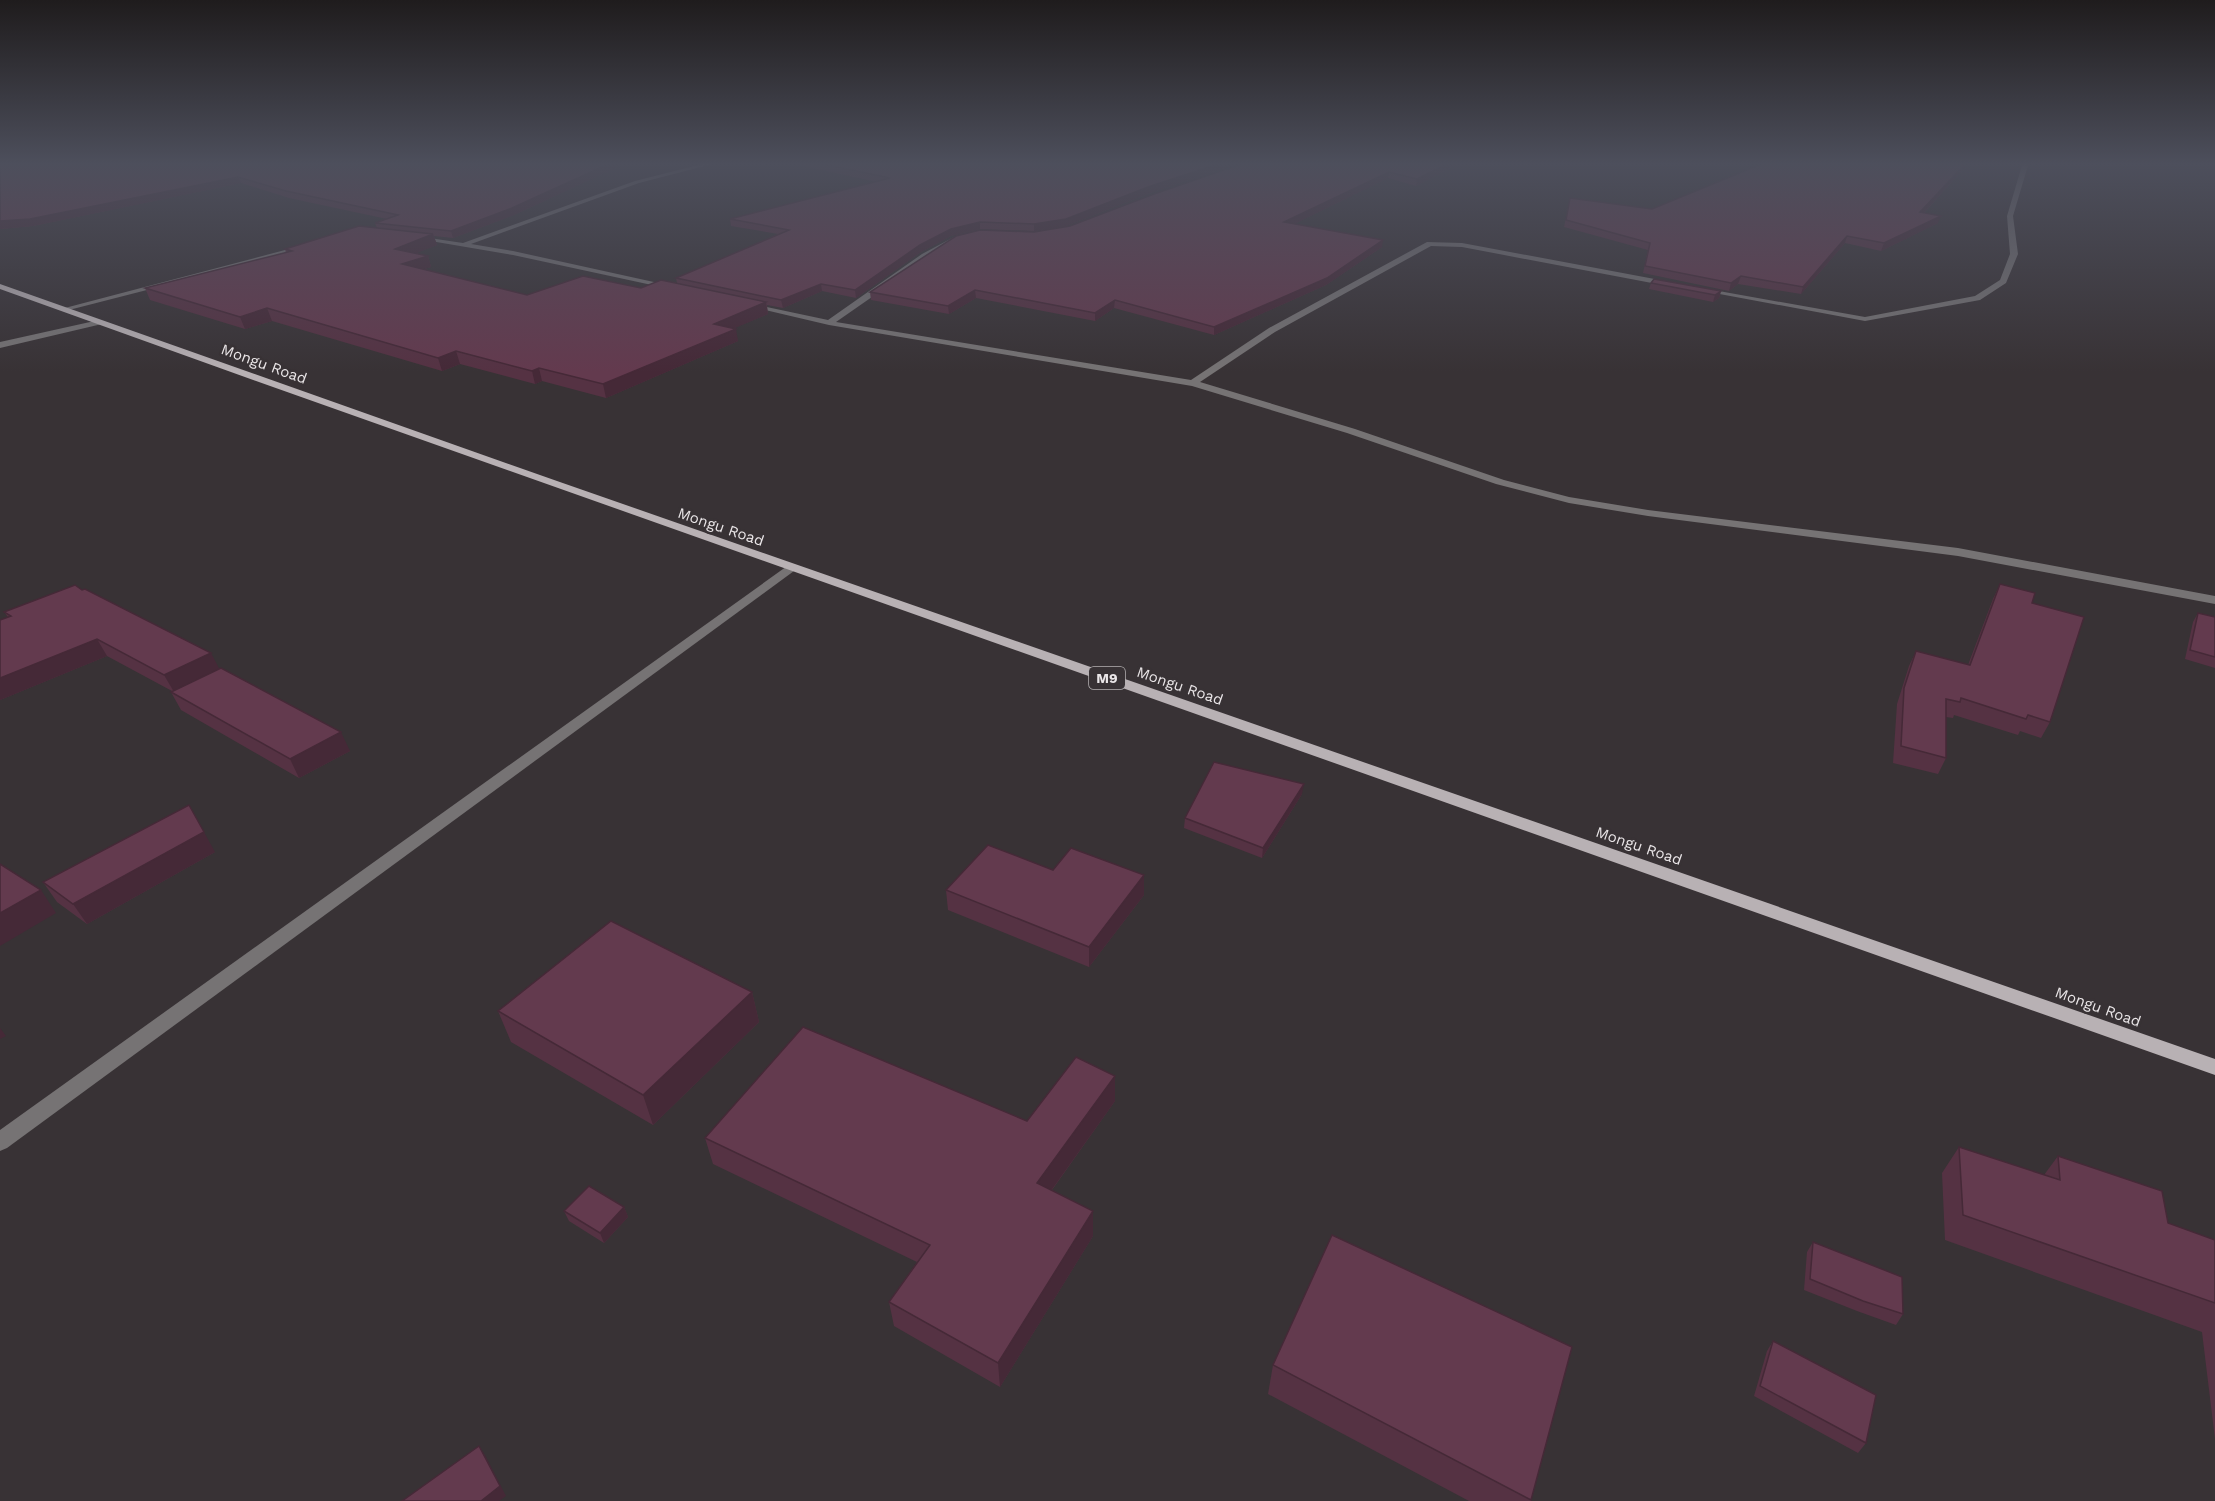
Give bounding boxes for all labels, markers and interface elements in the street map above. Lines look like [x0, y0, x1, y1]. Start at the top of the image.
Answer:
street label: Mongu Road [219, 340, 309, 388]
street label: Mongu Road [676, 504, 766, 550]
street label: Mongu Road [1135, 663, 1225, 709]
road number: M9 [1089, 667, 1125, 689]
street label: Mongu Road [1594, 823, 1684, 869]
street label: Mongu Road [2053, 983, 2143, 1031]

